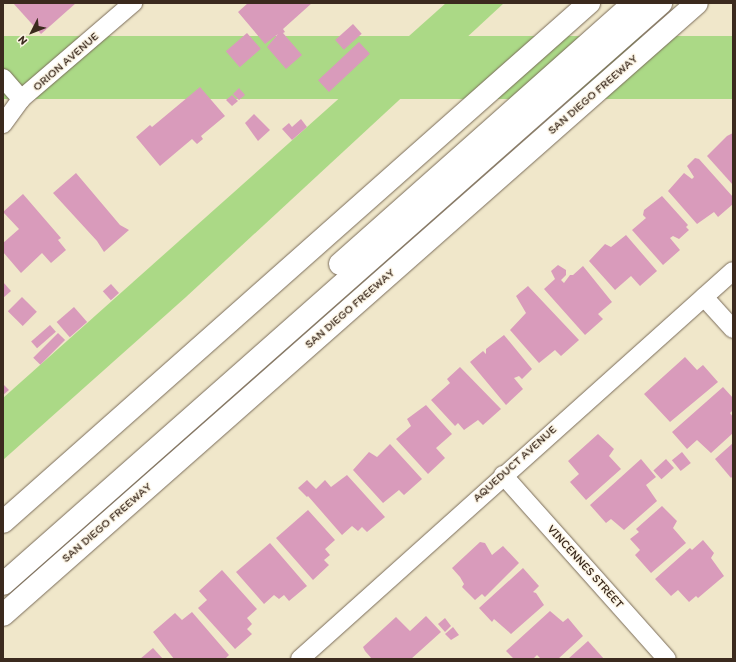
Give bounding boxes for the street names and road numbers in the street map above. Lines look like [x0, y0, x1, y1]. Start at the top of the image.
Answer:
street label: ORION AVENUE [30, 30, 102, 94]
street label: SAN DIEGO FREEWAY [545, 52, 641, 138]
street label: SAN DIEGO FREEWAY [302, 266, 398, 352]
street label: AQUEDUCT AVENUE [470, 423, 560, 505]
street label: SAN DIEGO FREEWAY [59, 480, 155, 566]
street label: VINCENNES STREET [544, 522, 626, 612]

